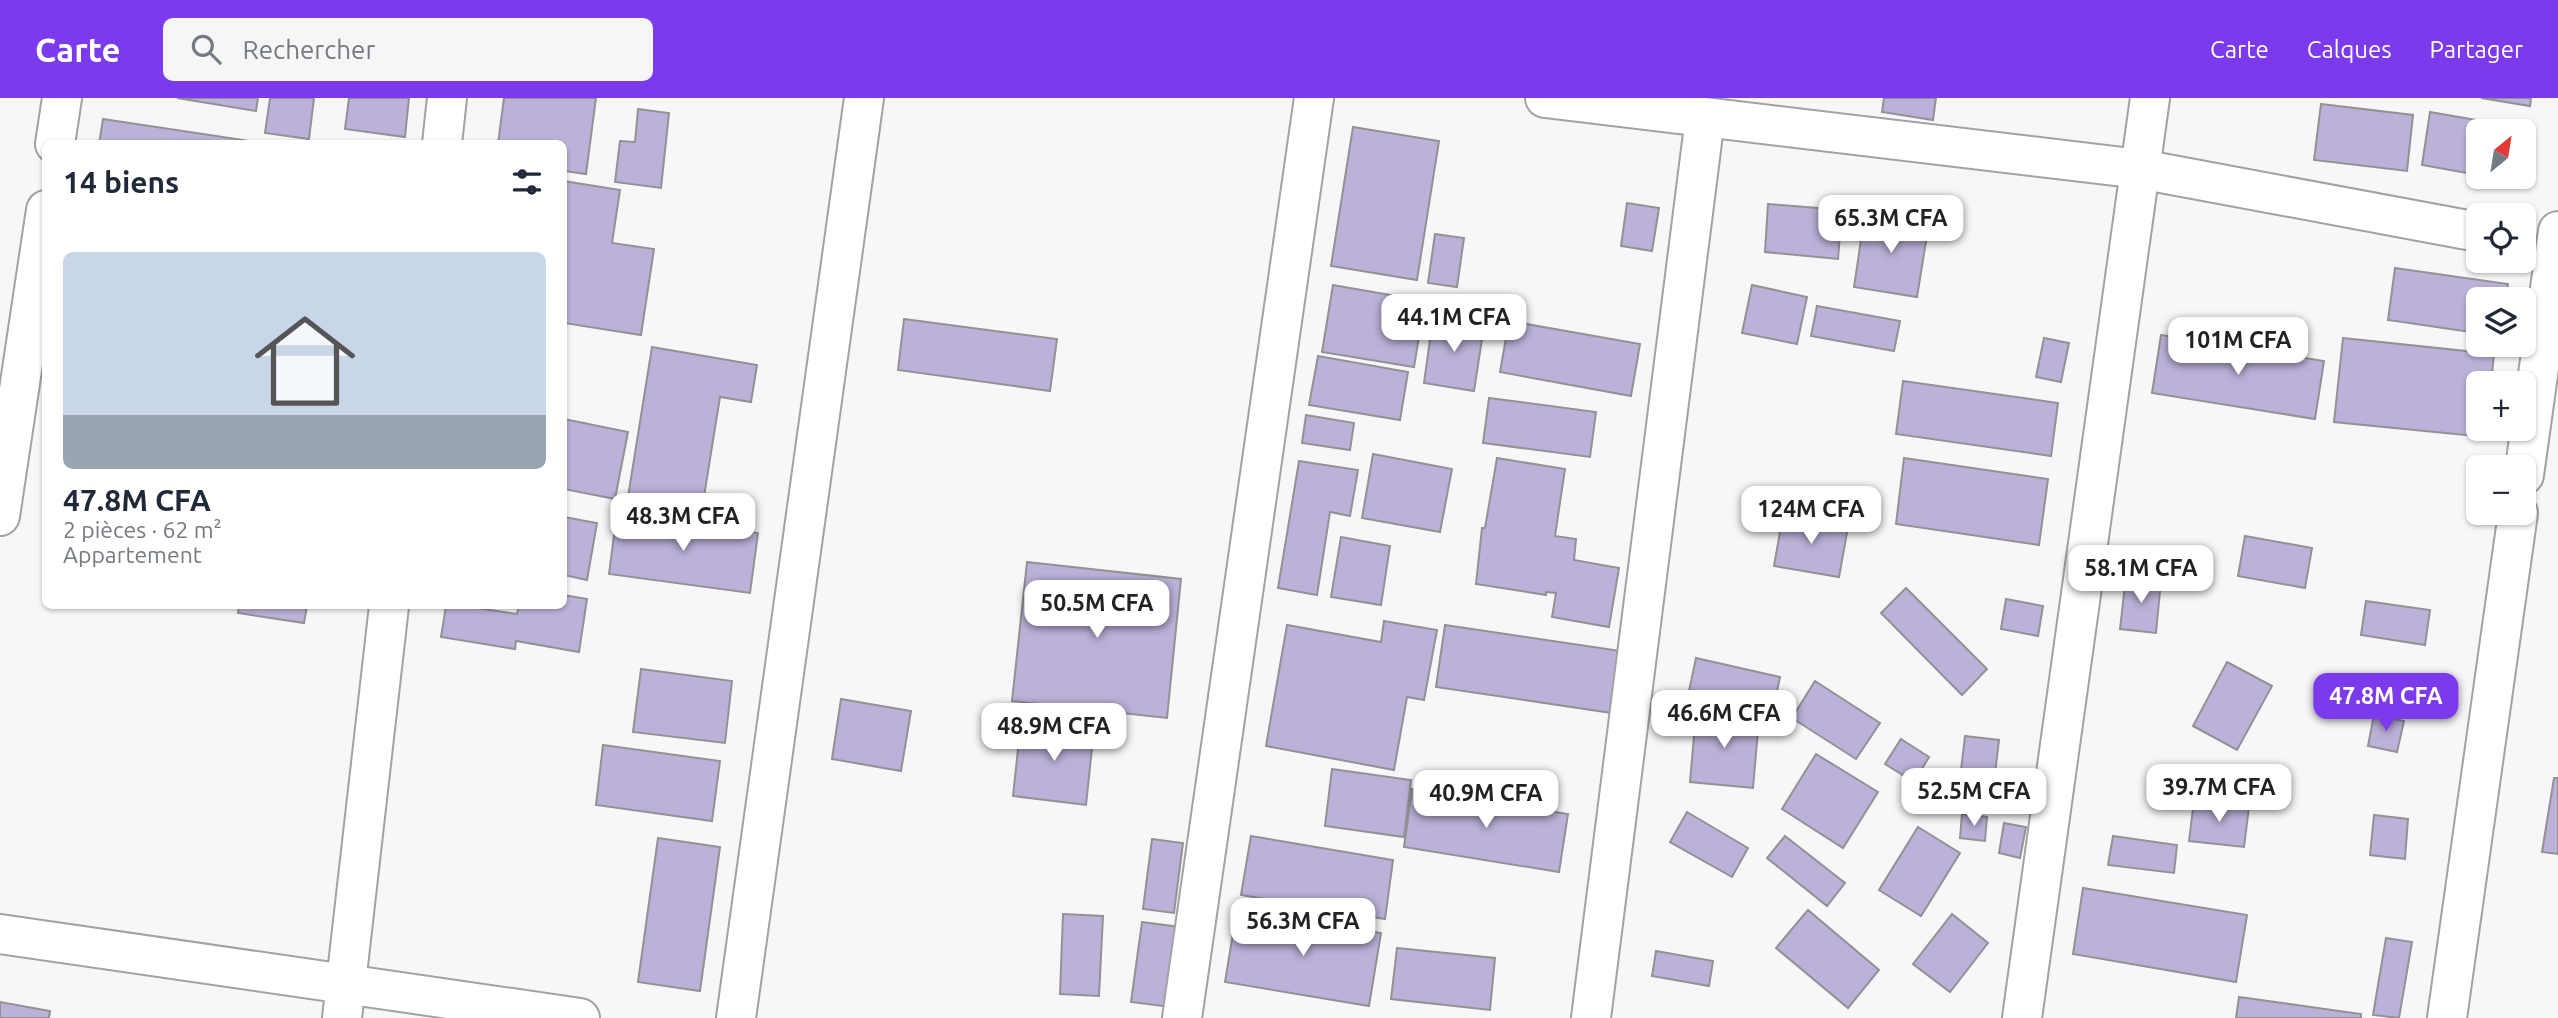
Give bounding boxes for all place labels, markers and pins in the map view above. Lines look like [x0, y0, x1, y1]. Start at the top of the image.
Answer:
pin: 65.3M CFA [1811, 195, 1971, 255]
pin: 44.1M CFA [1374, 294, 1534, 354]
pin: 101M CFA [2166, 317, 2310, 377]
pin: 124M CFA [1739, 486, 1883, 546]
pin: 48.3M CFA [603, 494, 763, 553]
pin: 58.1M CFA [2061, 546, 2221, 605]
pin: 50.5M CFA [1017, 580, 1177, 640]
pin: 47.8M CFA [2306, 674, 2466, 733]
pin: 46.6M CFA [1644, 690, 1804, 750]
pin: 48.9M CFA [974, 704, 1134, 763]
pin: 39.7M CFA [2139, 764, 2299, 824]
pin: 52.5M CFA [1894, 768, 2054, 828]
pin: 40.9M CFA [1406, 770, 1566, 830]
pin: 56.3M CFA [1223, 898, 1383, 958]

